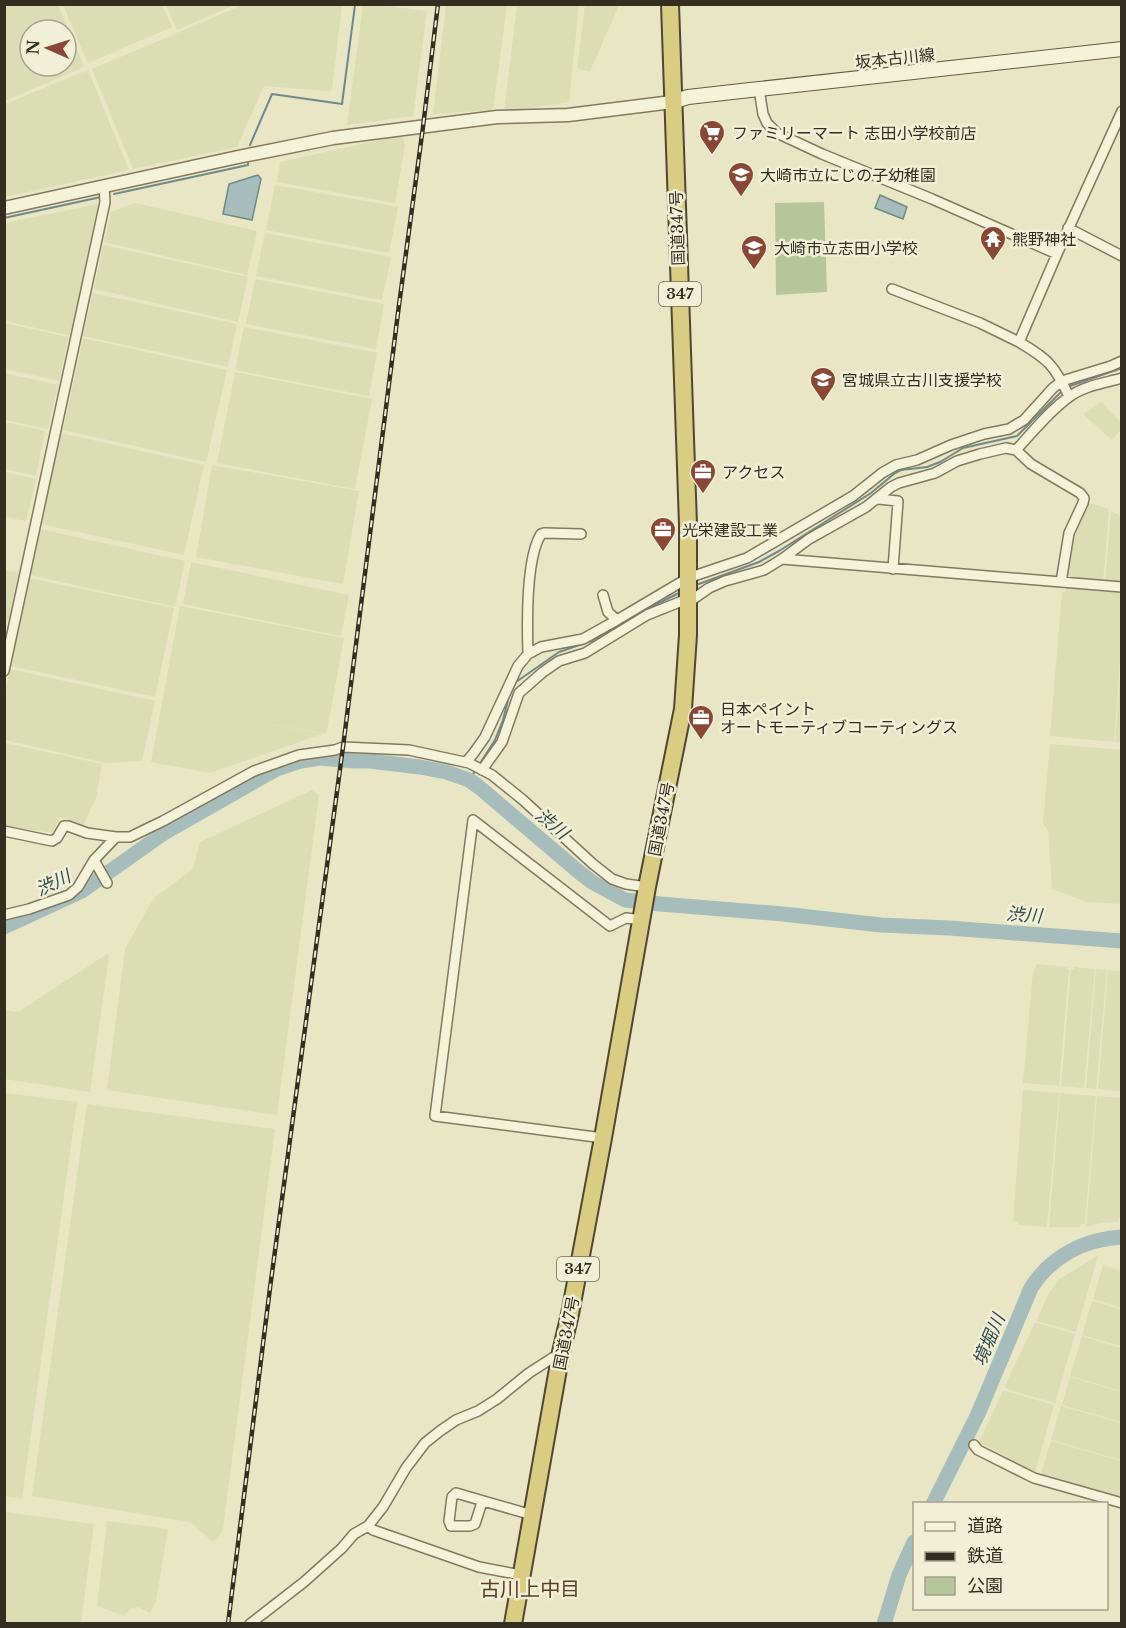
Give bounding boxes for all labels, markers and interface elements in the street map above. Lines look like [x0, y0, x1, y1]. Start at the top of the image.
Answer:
north arrow [18, 18, 78, 78]
text: N [23, 39, 43, 55]
street label: 坂本古川線 [854, 44, 936, 72]
supermarket icon: ファミリーマート 志田小学校前店 [697, 118, 727, 156]
place label: ファミリーマート 志田小学校前店 [732, 123, 977, 143]
school or university icon: 大崎市立にじの子幼稚園 [726, 160, 756, 198]
place label: 大崎市立にじの子幼稚園 [760, 165, 936, 185]
street label: 国道347号 [666, 190, 688, 266]
temple icon: 熊野神社 [978, 224, 1008, 262]
place label: 熊野神社 [1012, 229, 1076, 249]
school or university icon: 大崎市立志田小学校 [739, 233, 769, 271]
place label: 大崎市立志田小学校 [774, 238, 918, 258]
road number: 347 [659, 282, 701, 306]
school or university icon: 宮城県立古川支援学校 [808, 365, 838, 403]
place label: 宮城県立古川支援学校 [842, 370, 1002, 390]
office icon: アクセス [688, 457, 718, 495]
place label: アクセス [722, 462, 785, 482]
office icon: 光栄建設工業 [648, 515, 678, 553]
place label: 光栄建設工業 [682, 520, 778, 540]
place label: 日本ペイント オートモーティブコーティングス [720, 699, 958, 737]
office icon: 日本ペイント オートモーティブコーティングス [686, 703, 716, 741]
street label: 国道347号 [644, 780, 678, 858]
water label: 渋川 [531, 804, 574, 845]
water label: 渋川 [32, 864, 76, 901]
water label: 渋川 [1005, 903, 1045, 927]
road number: 347 [557, 1257, 599, 1281]
street label: 国道347号 [549, 1294, 583, 1372]
water label: 境堀川 [968, 1309, 1010, 1369]
legend [913, 1502, 1108, 1610]
text: 道路 [967, 1515, 1003, 1537]
text: 鉄道 [967, 1545, 1003, 1567]
text: 公園 [967, 1575, 1003, 1597]
district label: 古川上中目 [480, 1577, 580, 1601]

